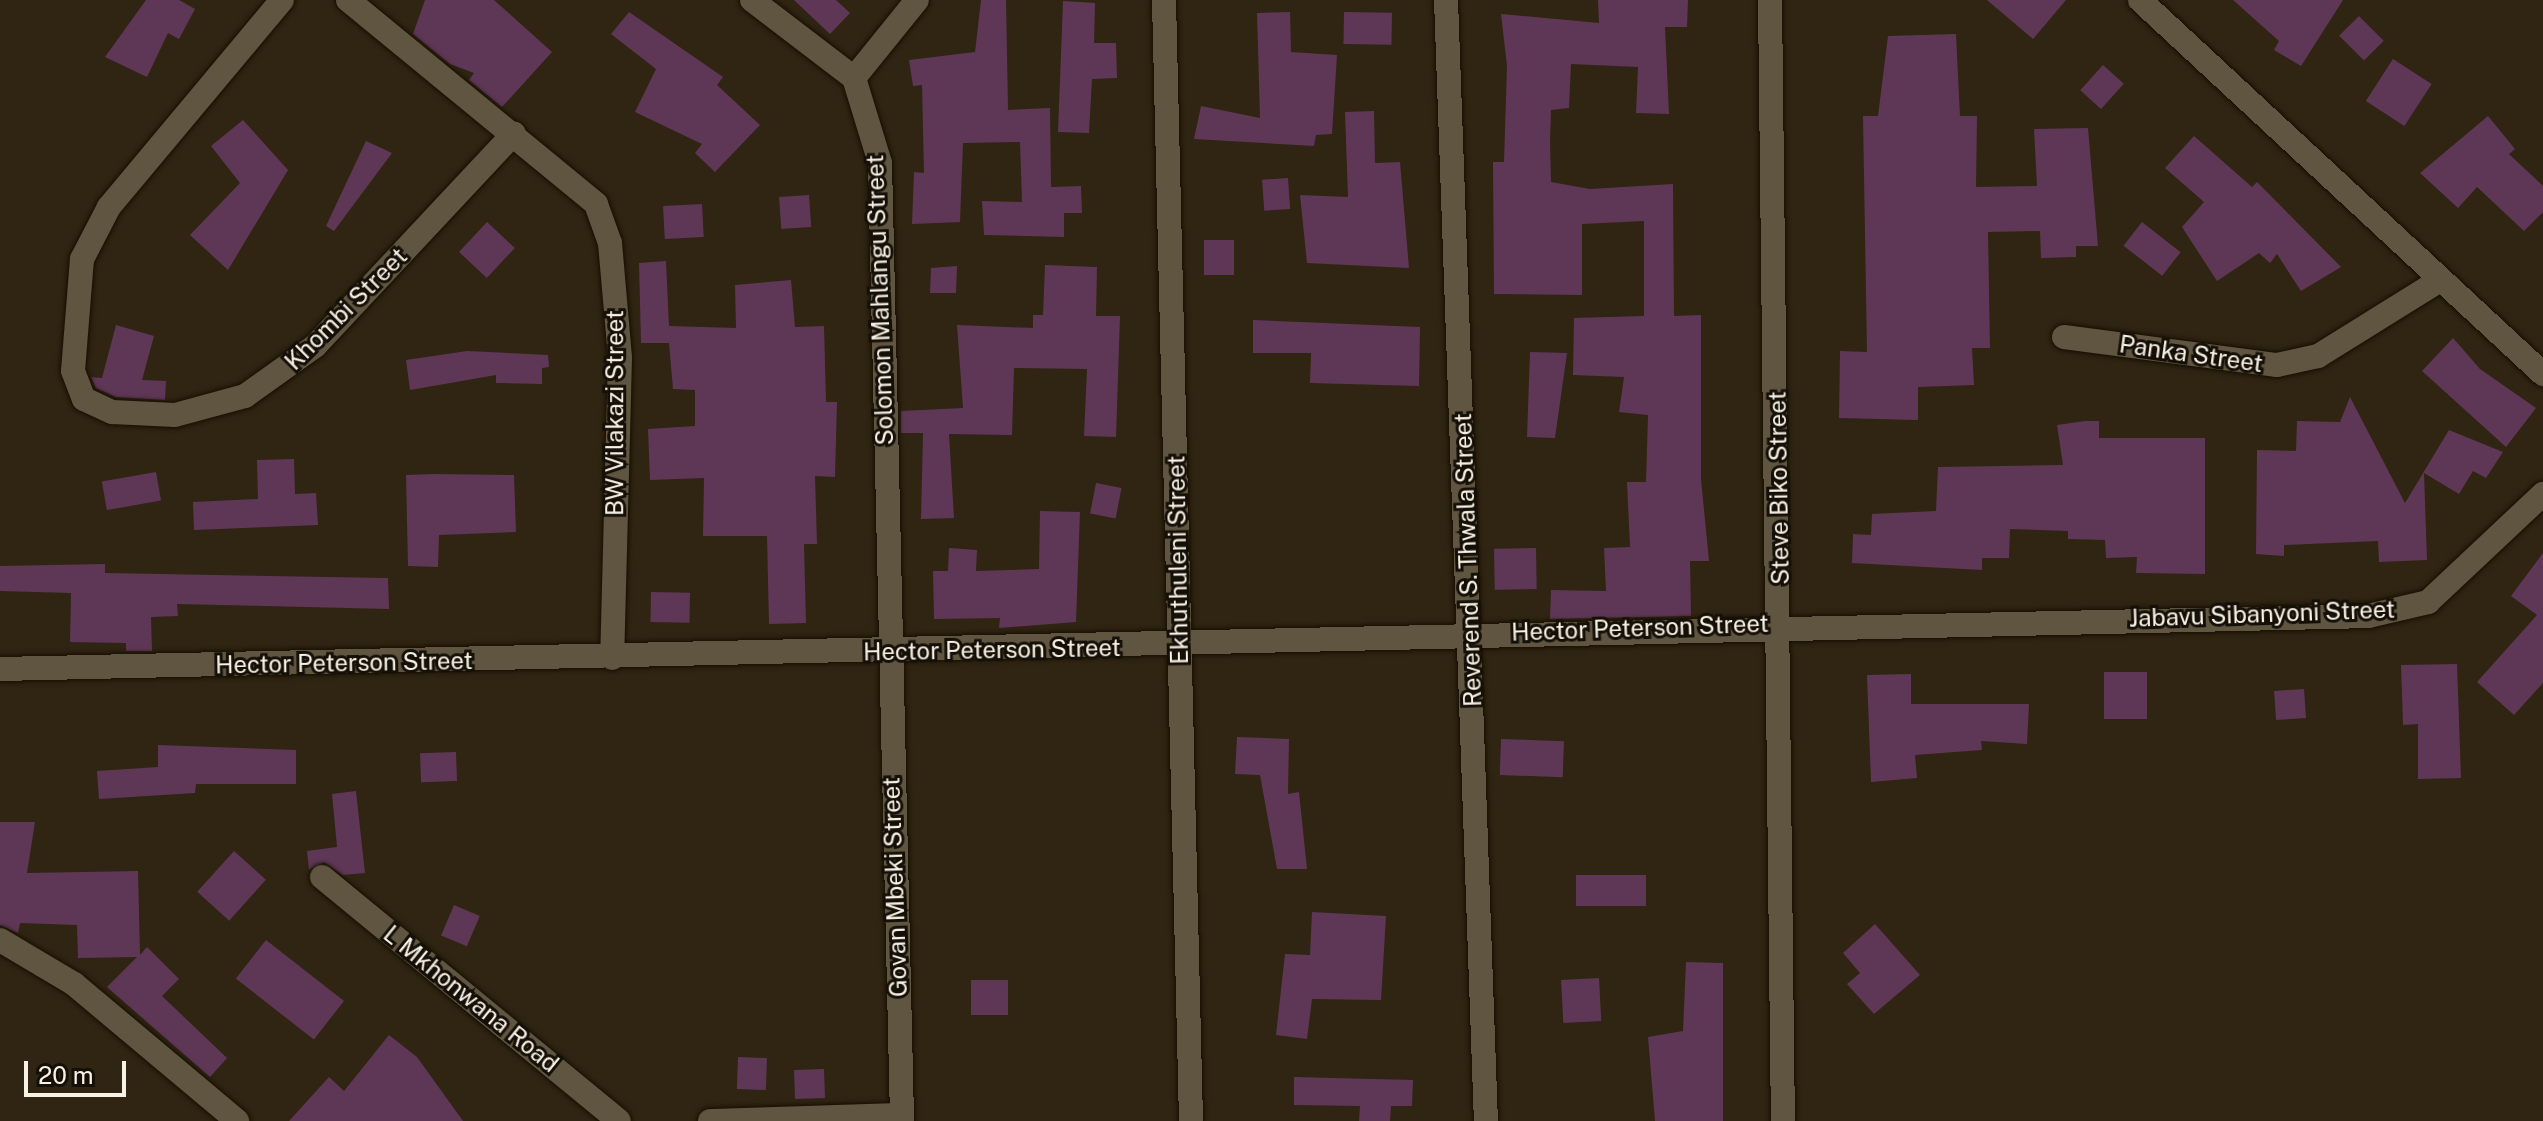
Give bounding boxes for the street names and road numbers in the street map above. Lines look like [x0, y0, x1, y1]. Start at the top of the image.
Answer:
street label: Solomon Mahlangu Street [861, 154, 899, 446]
street label: Khombi Street [279, 242, 413, 376]
street label: BW Vilakazi Street [601, 310, 629, 516]
street label: Panka Street [2117, 330, 2265, 378]
street label: Steve Biko Street [1763, 391, 1795, 585]
street label: Reverend S. Thwala Street [1448, 413, 1488, 707]
street label: Ekhuthuleni Street [1162, 455, 1194, 665]
street label: Jabavu Sibanyoni Street [2128, 595, 2396, 633]
street label: Hector Peterson Street [1511, 609, 1769, 647]
street label: Hector Peterson Street [863, 633, 1121, 667]
street label: Hector Peterson Street [215, 646, 473, 680]
street label: Govan Mbeki Street [877, 776, 913, 998]
street label: L Mkhonwana Road [378, 920, 564, 1078]

